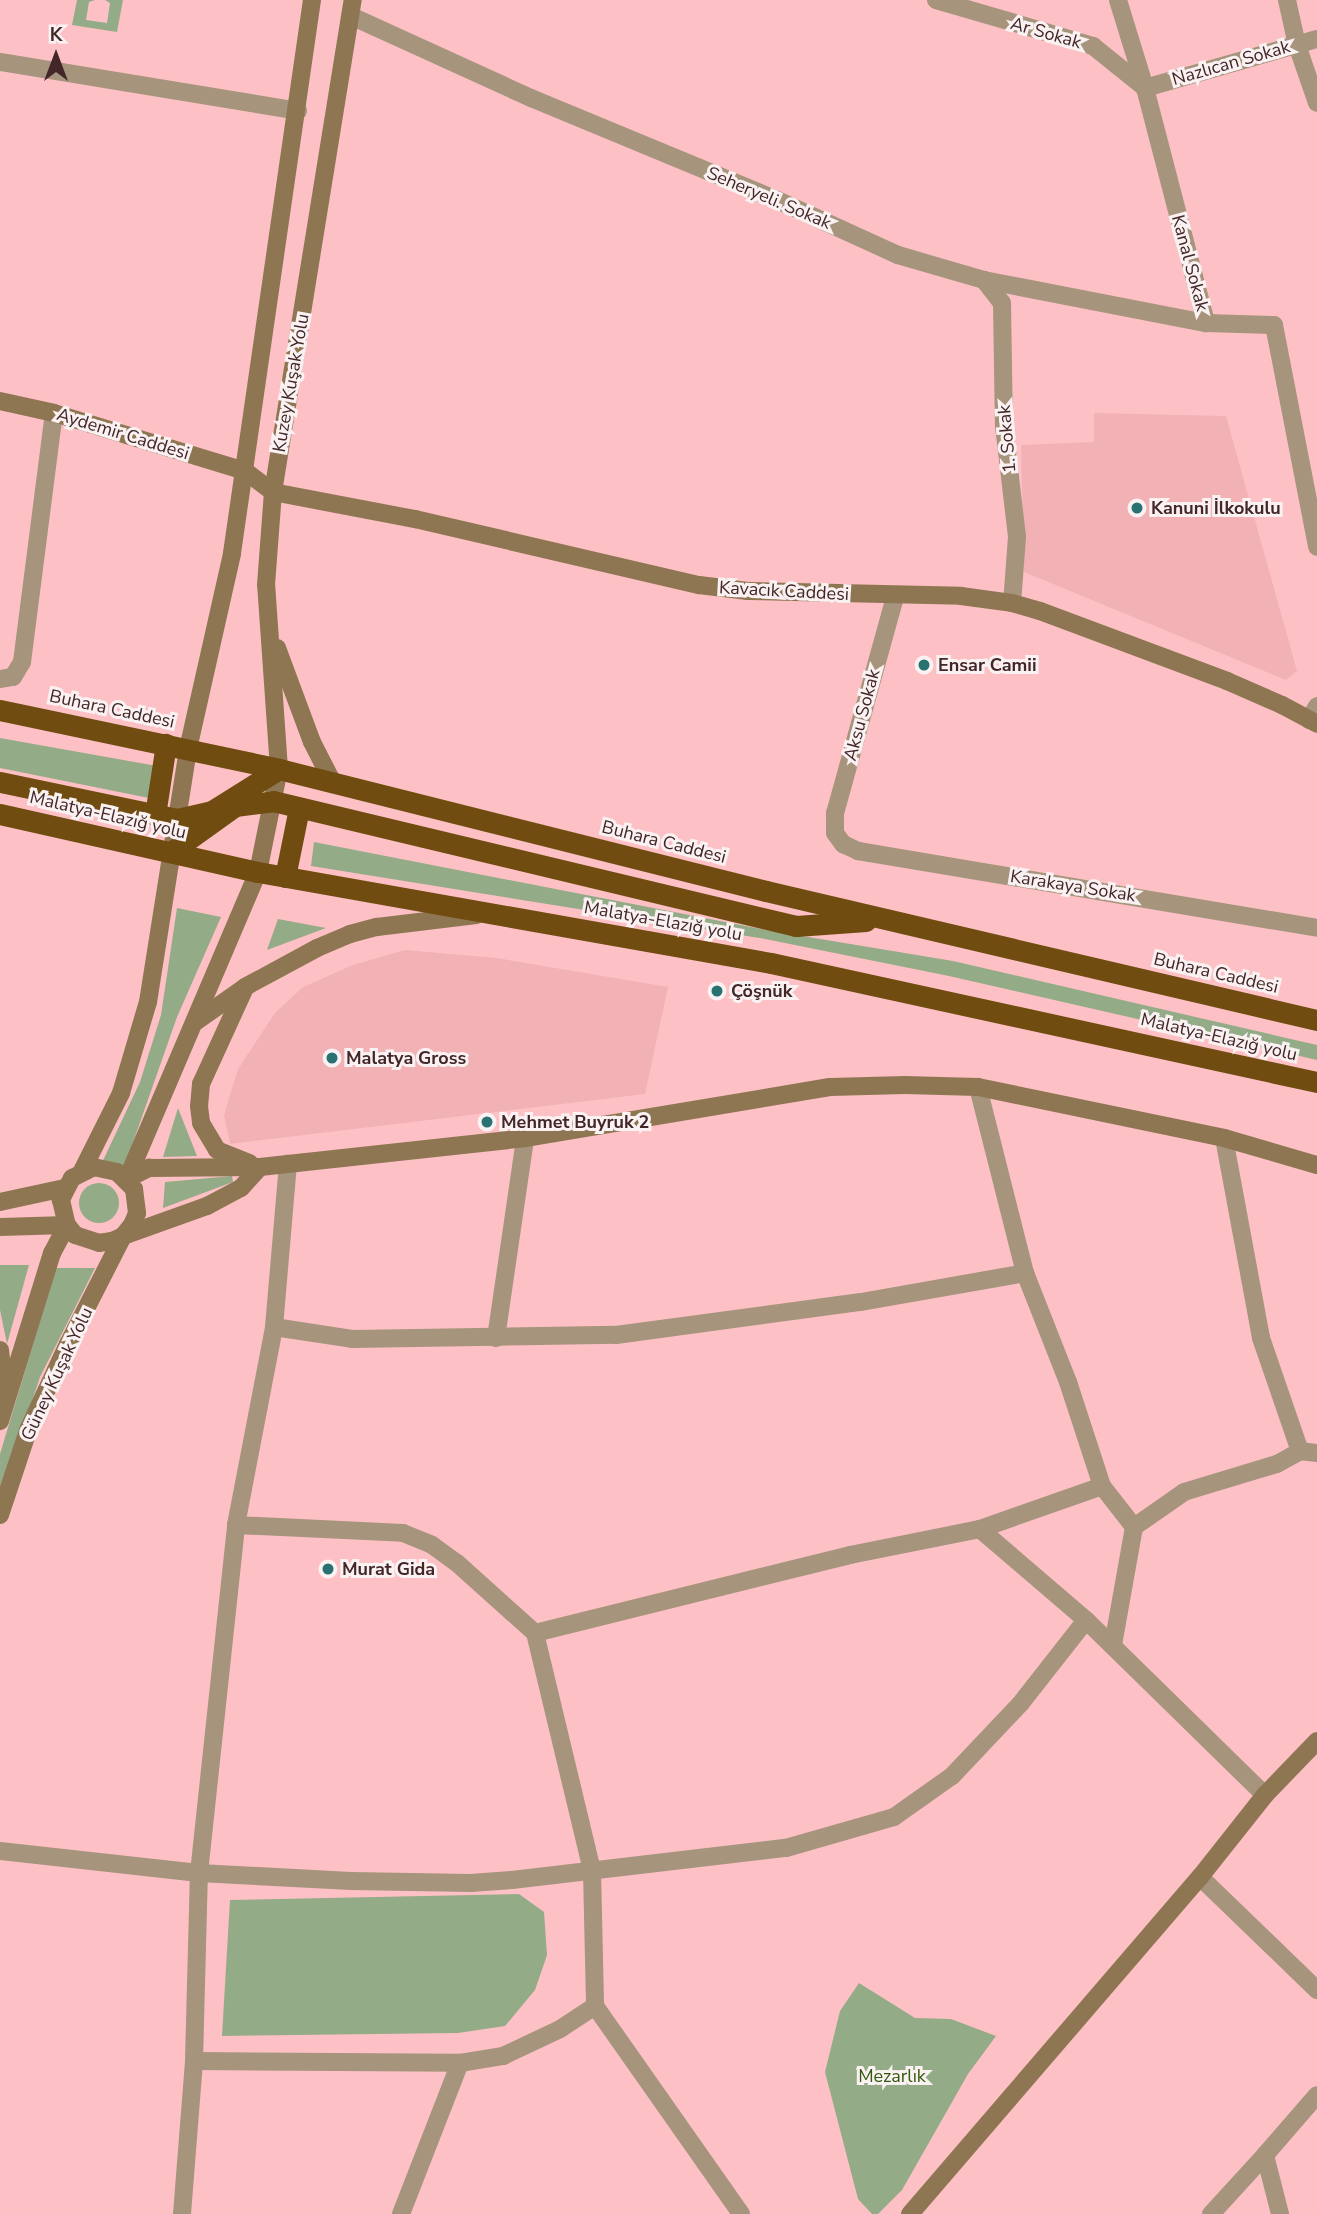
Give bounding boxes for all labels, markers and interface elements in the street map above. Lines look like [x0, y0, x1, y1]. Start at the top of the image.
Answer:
street label: Ar Sokak [1008, 13, 1084, 53]
north arrow [21, 21, 91, 91]
text: K [50, 22, 62, 48]
street label: Nazlıcan Sokak [1169, 36, 1293, 90]
street label: Seheryeli. Sokak [704, 162, 834, 234]
street label: Kanal Sokak [1167, 212, 1213, 314]
street label: Kuzey Kuşak Yolu [268, 312, 314, 454]
street label: Aydemir Caddesi [54, 404, 192, 464]
street label: 1. Sokak [993, 404, 1021, 474]
place label: Kanuni İlkokulu [1151, 497, 1281, 519]
marker: Kanuni İlkokulu [1129, 500, 1145, 516]
street label: Kavacık Caddesi [718, 577, 850, 605]
place label: Ensar Camii [938, 654, 1037, 676]
marker: Ensar Camii [916, 657, 932, 673]
street label: Aksu Sokak [839, 667, 885, 763]
street label: Buhara Caddesi [47, 685, 177, 733]
street label: Malatya-Elazığ yolu [28, 786, 188, 844]
street label: Buhara Caddesi [600, 816, 728, 868]
street label: Karakaya Sokak [1009, 865, 1137, 907]
street label: Malatya-Elazığ yolu [582, 896, 744, 946]
street label: Buhara Caddesi [1152, 948, 1280, 998]
place label: Çöşnük [731, 980, 792, 1002]
marker: Çöşnük [709, 983, 725, 999]
street label: Malatya-Elazığ yolu [1139, 1008, 1299, 1066]
place label: Malatya Gross [346, 1047, 466, 1069]
marker: Malatya Gross [324, 1050, 340, 1066]
place label: Mehmet Buyruk 2 [501, 1111, 649, 1133]
marker: Mehmet Buyruk 2 [479, 1114, 495, 1130]
street label: Güney Kuşak Yolu [17, 1304, 97, 1444]
place label: Murat Gida [342, 1558, 435, 1580]
marker: Murat Gida [320, 1561, 336, 1577]
park label: Mezarlık [858, 2065, 926, 2087]

